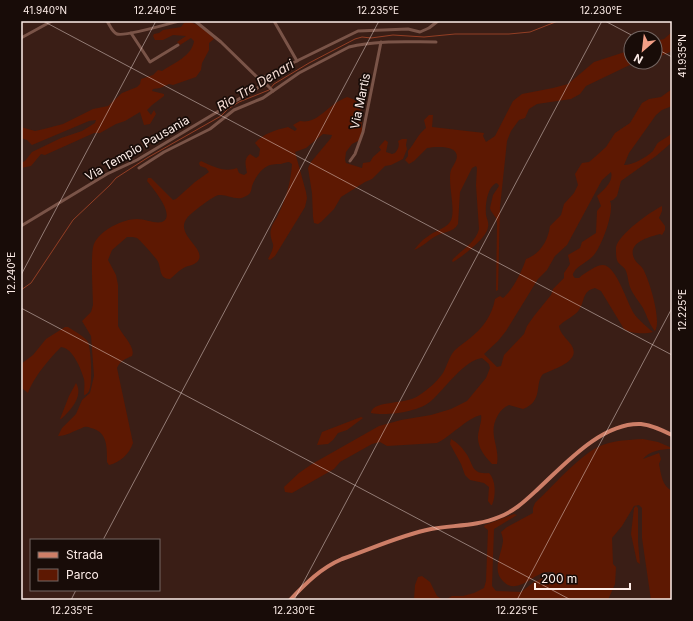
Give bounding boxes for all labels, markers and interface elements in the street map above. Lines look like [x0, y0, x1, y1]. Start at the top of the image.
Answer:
text: 41.940°N [23, 4, 67, 16]
text: 12.240°E [134, 4, 176, 16]
text: 12.235°E [357, 4, 399, 16]
text: 12.230°E [580, 4, 622, 16]
north arrow [623, 30, 663, 70]
text: 41.935°N [676, 34, 688, 78]
text: N [631, 51, 645, 67]
water label: Rio Tre Denari [213, 55, 297, 114]
street label: Via Martis [347, 72, 373, 130]
street label: Via Tempio Pausania [82, 112, 192, 184]
text: 12.240°E [5, 252, 17, 294]
text: 12.225°E [676, 289, 688, 331]
legend [30, 539, 160, 591]
text: Strada [66, 547, 103, 562]
scale bar [535, 565, 630, 591]
text: Parco [66, 567, 99, 582]
text: 200 m [541, 571, 577, 586]
text: 12.235°E [51, 604, 93, 616]
text: 12.230°E [273, 604, 315, 616]
text: 12.225°E [496, 604, 538, 616]

